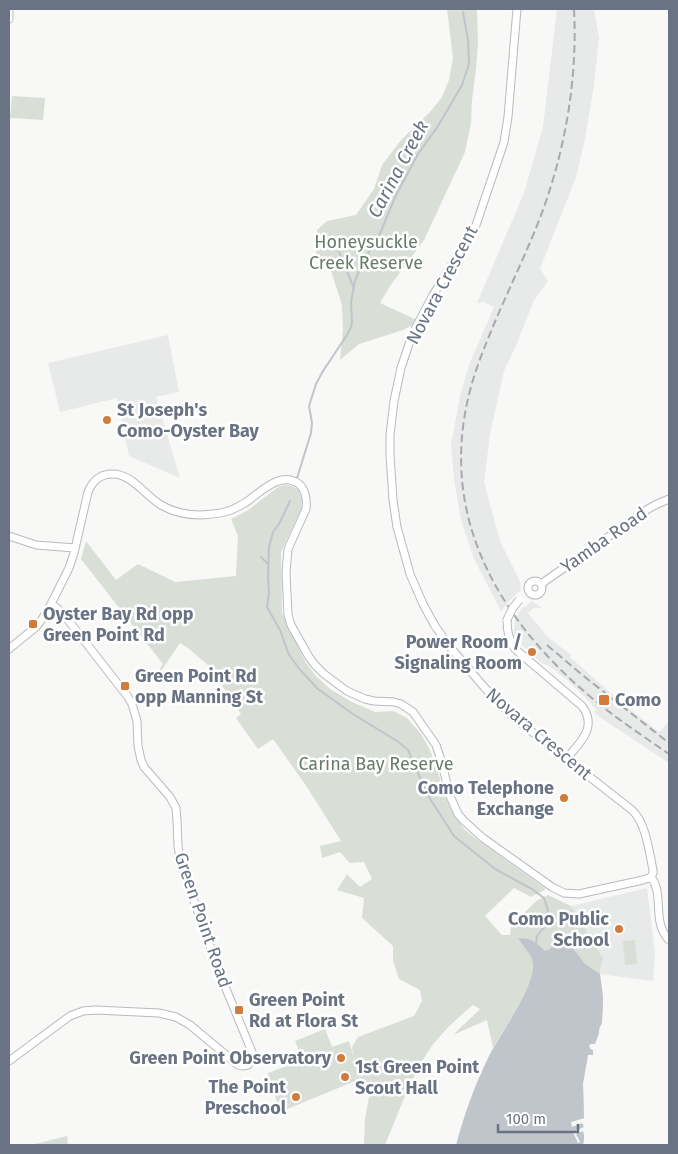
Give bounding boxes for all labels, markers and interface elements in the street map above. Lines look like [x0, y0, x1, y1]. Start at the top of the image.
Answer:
water label: Carina Creek [363, 116, 433, 222]
street label: Novara Crescent [401, 221, 483, 348]
park label: Honeysuckle Creek Reserve [309, 231, 423, 274]
place label: St Joseph's Como-Oyster Bay [117, 399, 260, 442]
marker: St Joseph's Como-Oyster Bay [101, 414, 113, 426]
street label: Yamba Road [557, 502, 651, 578]
place label: Oyster Bay Rd opp Green Point Rd [43, 603, 194, 646]
marker: Oyster Bay Rd opp Green Point Rd [27, 618, 39, 630]
place label: Power Room / Signaling Room [395, 631, 522, 674]
marker: Power Room / Signaling Room [526, 646, 538, 658]
place label: Green Point Rd opp Manning St [135, 665, 264, 708]
marker: Green Point Rd opp Manning St [119, 680, 131, 692]
street label: Novara Crescent [482, 683, 597, 785]
place label: Como [615, 689, 661, 711]
marker: Como [597, 693, 611, 707]
park label: Carina Bay Reserve [298, 753, 454, 775]
place label: Como Telephone Exchange [418, 777, 554, 820]
marker: Como Telephone Exchange [558, 792, 570, 804]
street label: Green Point Road [170, 850, 236, 990]
place label: Como Public School [508, 908, 610, 951]
marker: Como Public School [613, 923, 625, 935]
place label: Green Point Rd at Flora St [249, 989, 359, 1032]
marker: Green Point Rd at Flora St [233, 1004, 245, 1016]
place label: Green Point Observatory [129, 1047, 332, 1069]
marker: Green Point Observatory [335, 1052, 347, 1064]
place label: 1st Green Point Scout Hall [355, 1056, 480, 1099]
marker: 1st Green Point Scout Hall [339, 1071, 351, 1083]
place label: The Point Preschool [205, 1076, 287, 1119]
marker: The Point Preschool [290, 1091, 302, 1103]
scale bar [498, 1102, 578, 1134]
text: 100 m [506, 1110, 546, 1128]

